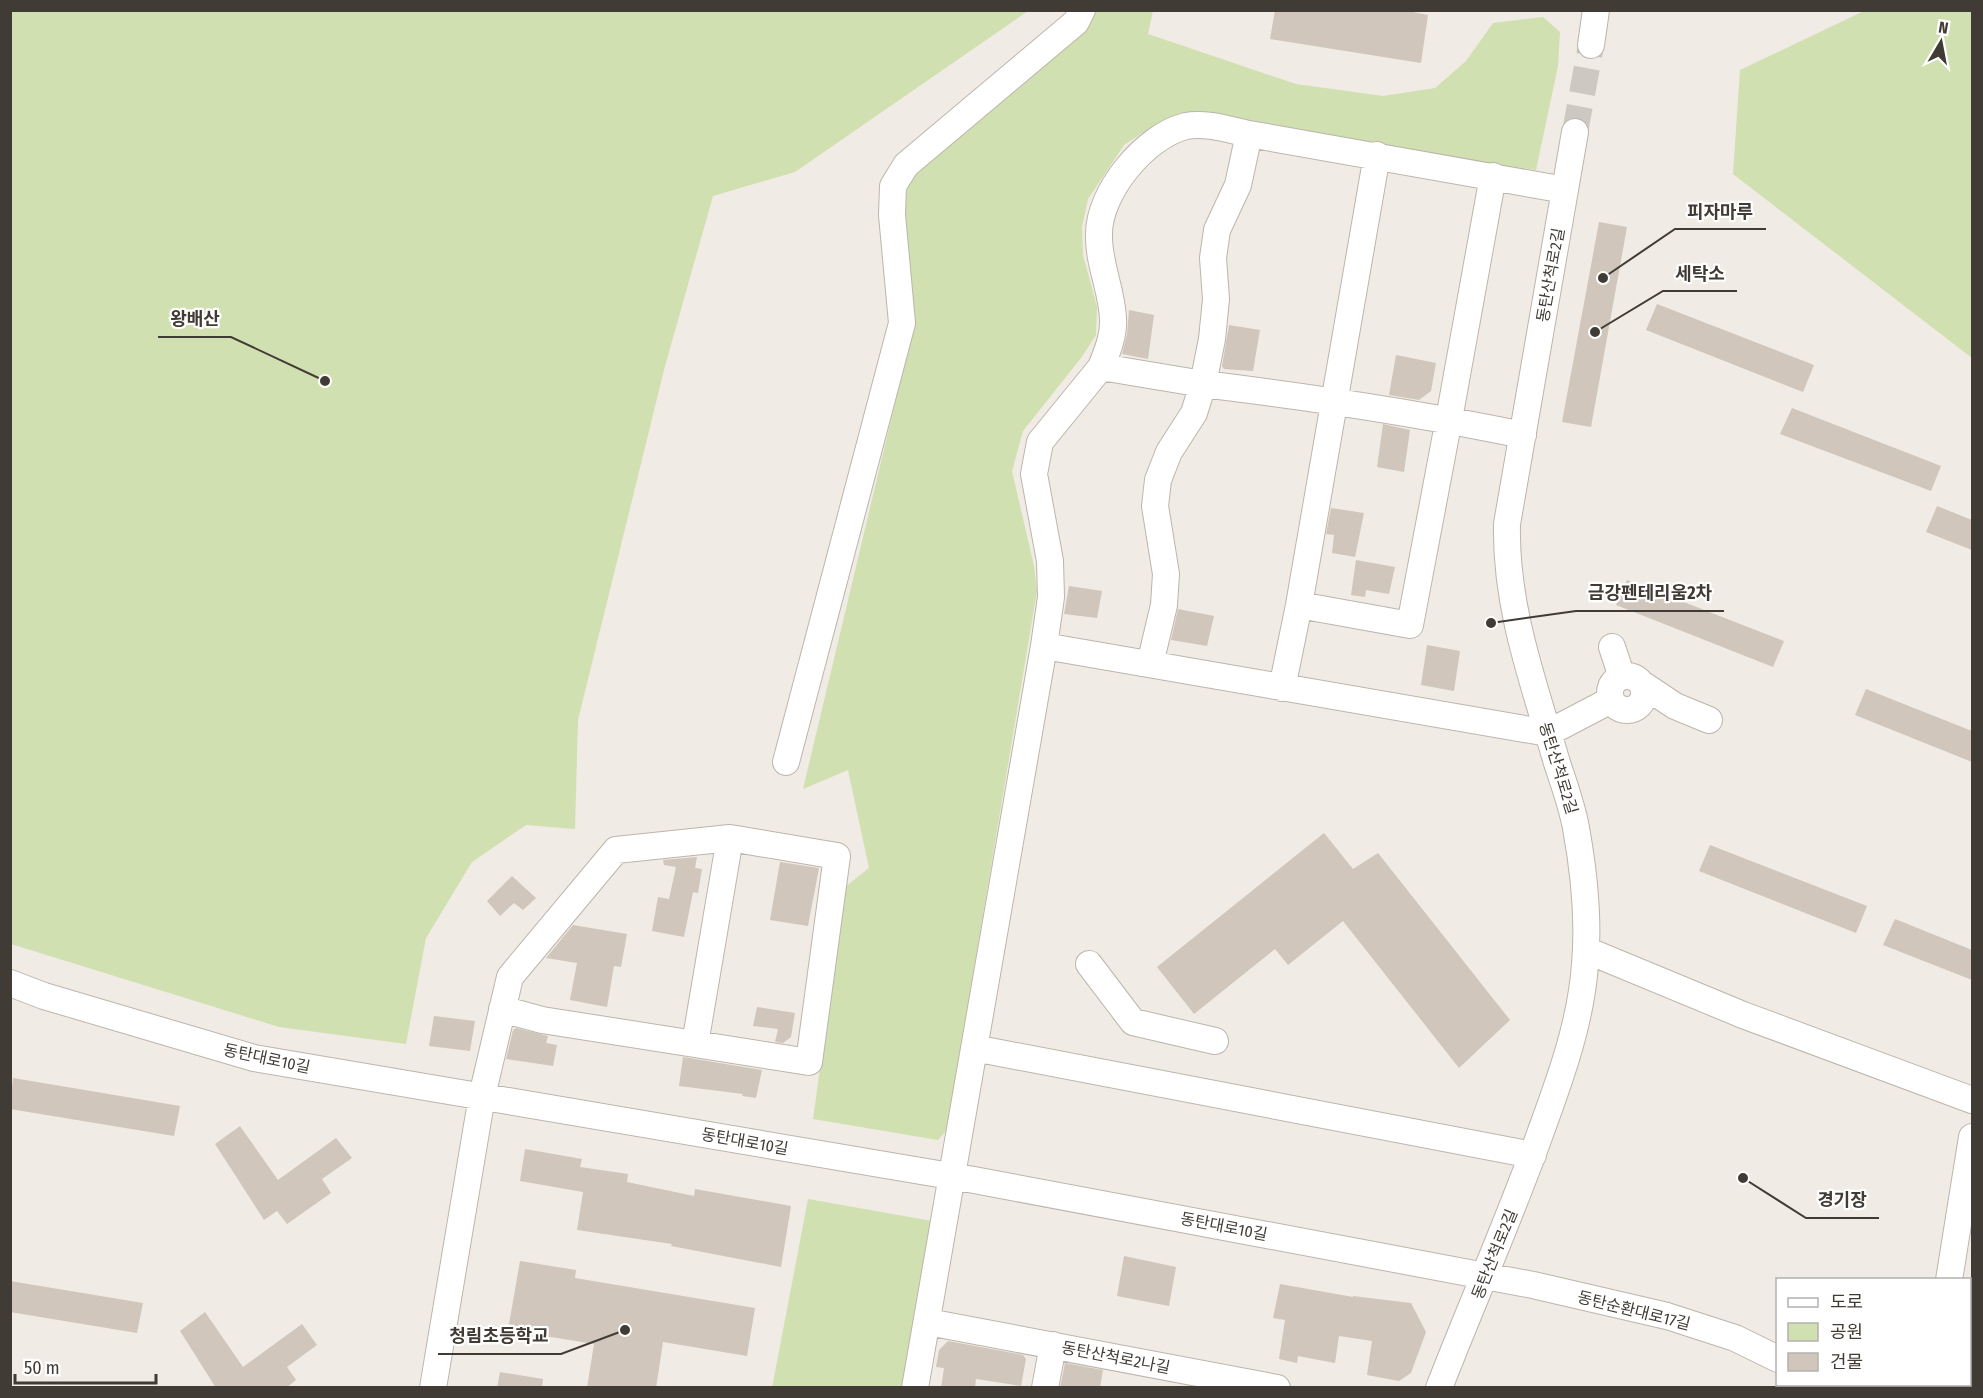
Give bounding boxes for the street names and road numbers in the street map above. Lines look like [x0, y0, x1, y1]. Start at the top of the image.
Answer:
street label: 동탄산척로2길 [1533, 226, 1568, 324]
street label: 동탄산척로2길 [1535, 720, 1582, 817]
street label: 동탄대로10길 [222, 1040, 312, 1077]
street label: 동탄대로10길 [700, 1124, 790, 1159]
street label: 동탄산척로2길 [1468, 1206, 1521, 1302]
street label: 동탄대로10길 [1179, 1209, 1269, 1244]
street label: 동탄순환대로17길 [1575, 1287, 1692, 1334]
street label: 동탄산척로2나길 [1060, 1338, 1172, 1377]

